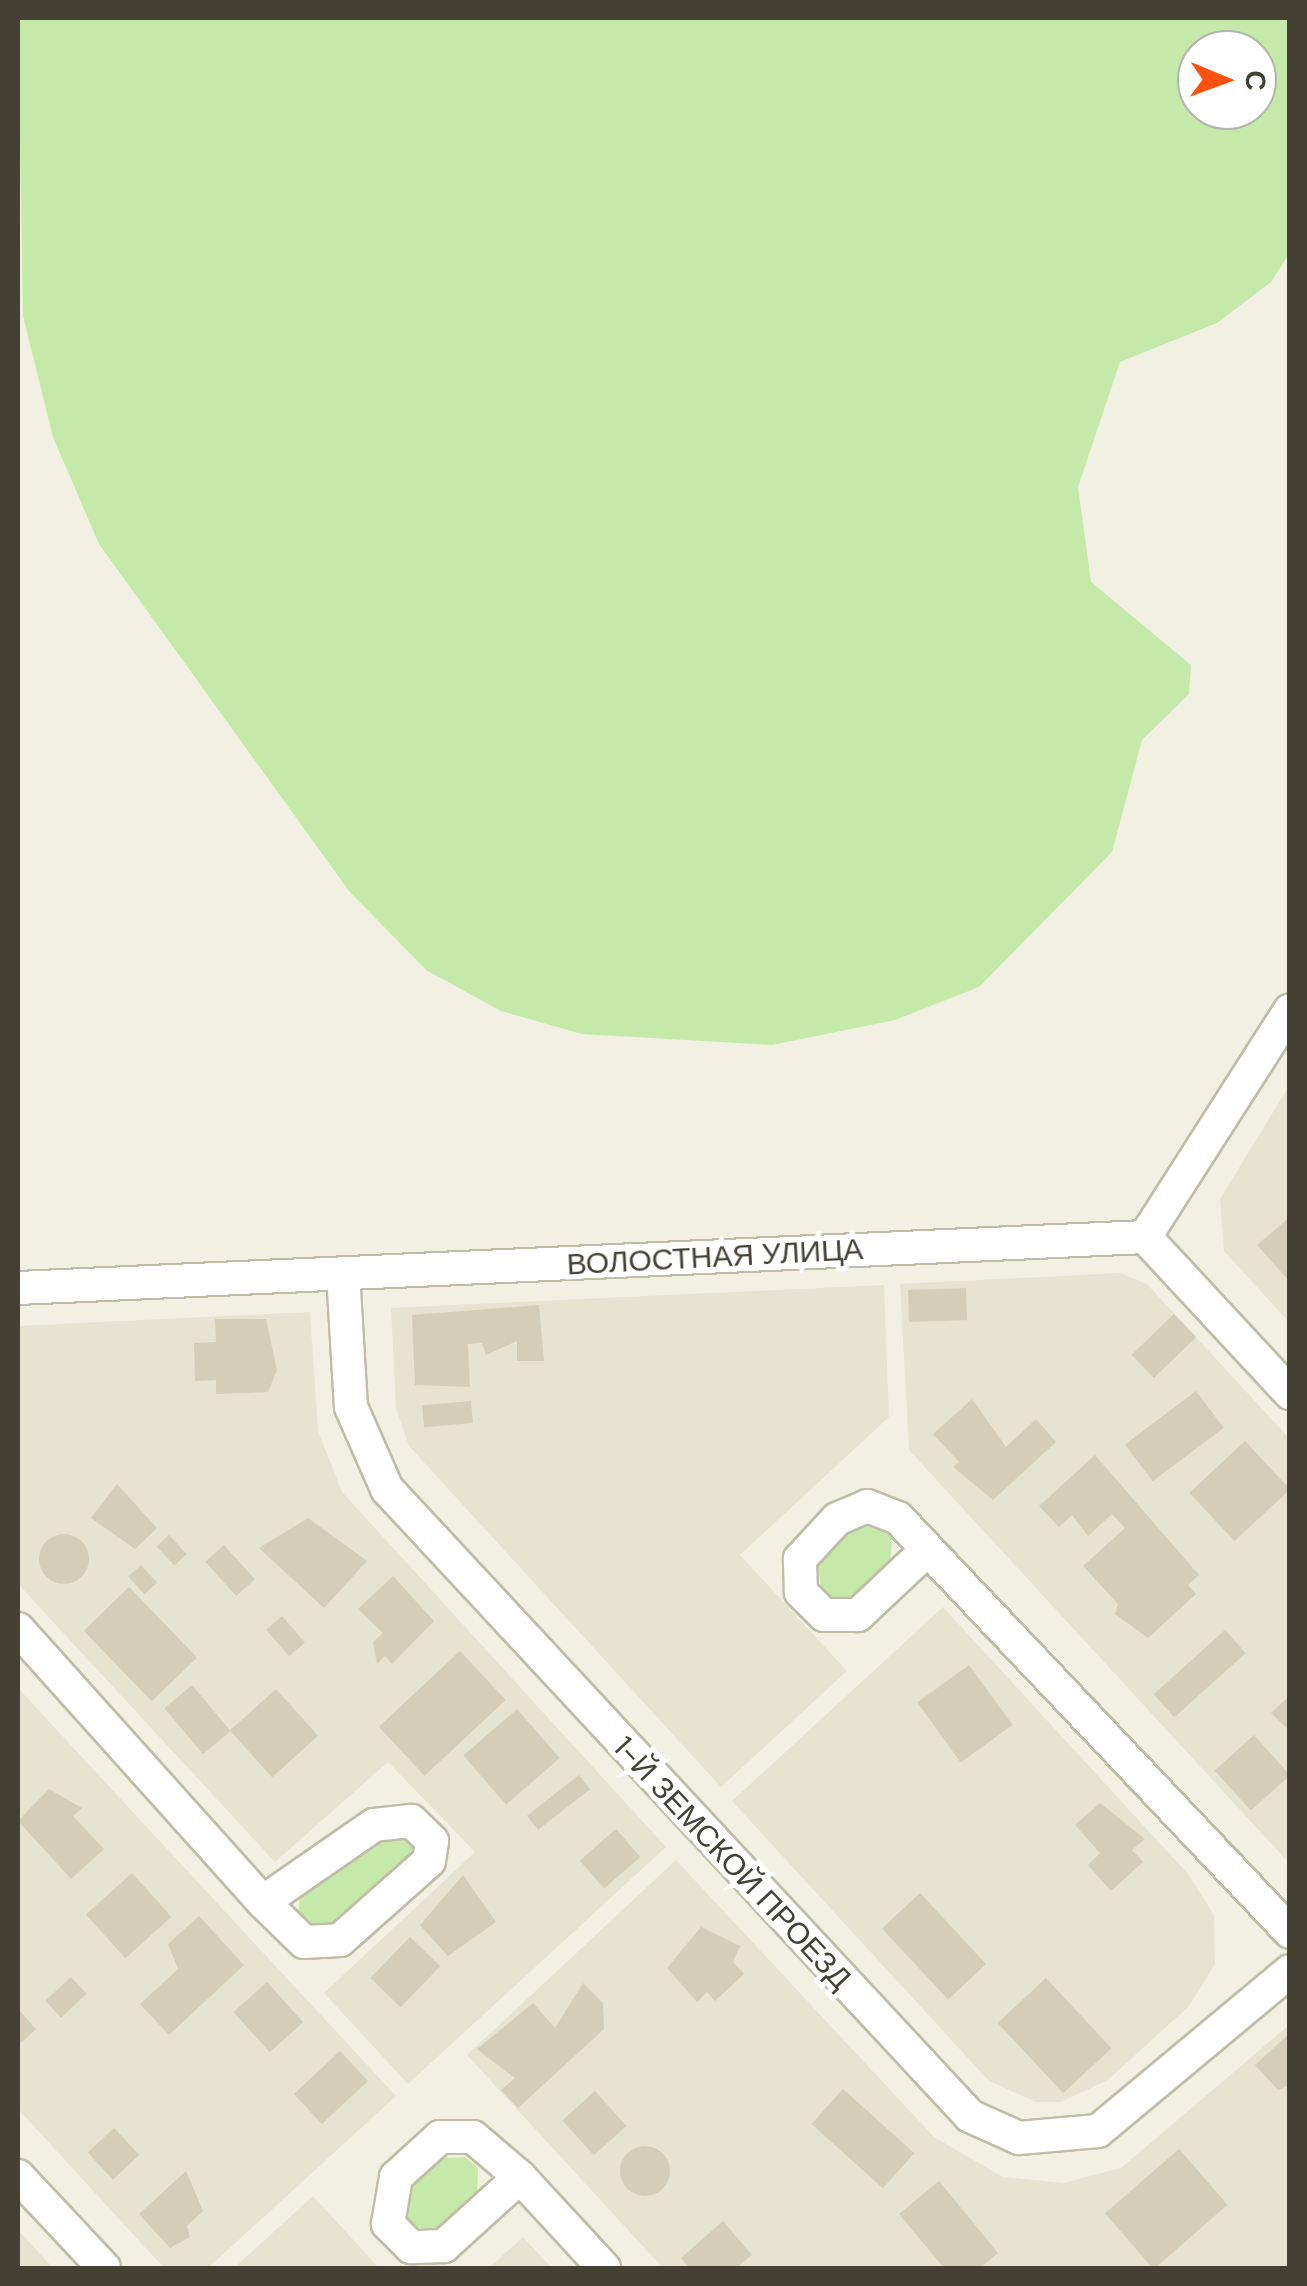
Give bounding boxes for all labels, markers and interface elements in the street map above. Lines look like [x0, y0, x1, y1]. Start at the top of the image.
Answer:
north arrow [1177, 30, 1277, 130]
text: С [1237, 70, 1274, 91]
street label: ВОЛОСТНАЯ УЛИЦА [566, 1231, 864, 1283]
street label: 1-Й ЗЕМСКОЙ ПРОЕЗД [606, 1729, 858, 1997]

